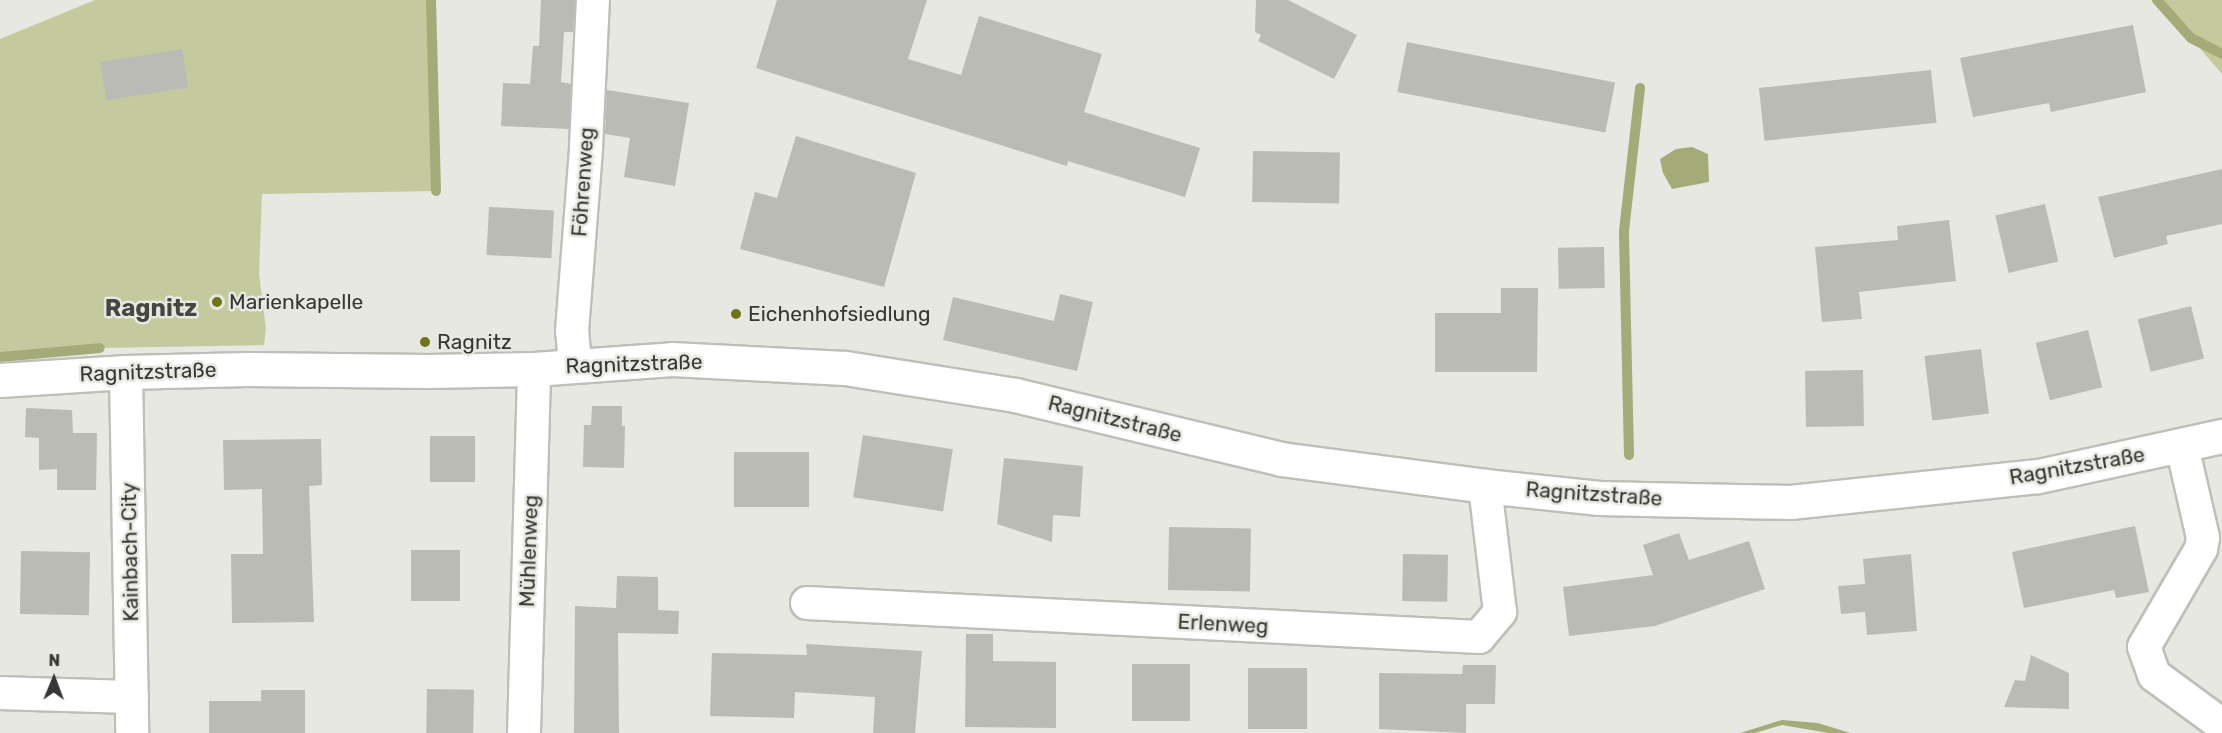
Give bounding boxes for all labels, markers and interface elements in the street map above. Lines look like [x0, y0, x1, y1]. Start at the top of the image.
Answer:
street label: Föhrenweg [567, 126, 599, 238]
place label: Marienkapelle [229, 289, 363, 315]
district label: Ragnitz [105, 295, 197, 323]
marker: Marienkapelle [210, 295, 224, 309]
place label: Eichenhofsiedlung [748, 301, 931, 327]
marker: Eichenhofsiedlung [729, 307, 743, 321]
place label: Ragnitz [437, 329, 512, 355]
marker: Ragnitz [418, 335, 432, 349]
street label: Ragnitzstraße [565, 349, 703, 379]
street label: Ragnitzstraße [79, 357, 217, 387]
street label: Ragnitzstraße [1045, 390, 1185, 448]
street label: Ragnitzstraße [2007, 442, 2147, 490]
street label: Ragnitzstraße [1525, 477, 1663, 511]
street label: Kainbach-City [116, 482, 144, 622]
street label: Mühlenweg [514, 494, 544, 608]
street label: Erlenweg [1177, 609, 1269, 639]
north arrow [24, 649, 84, 709]
text: N [48, 651, 60, 670]

